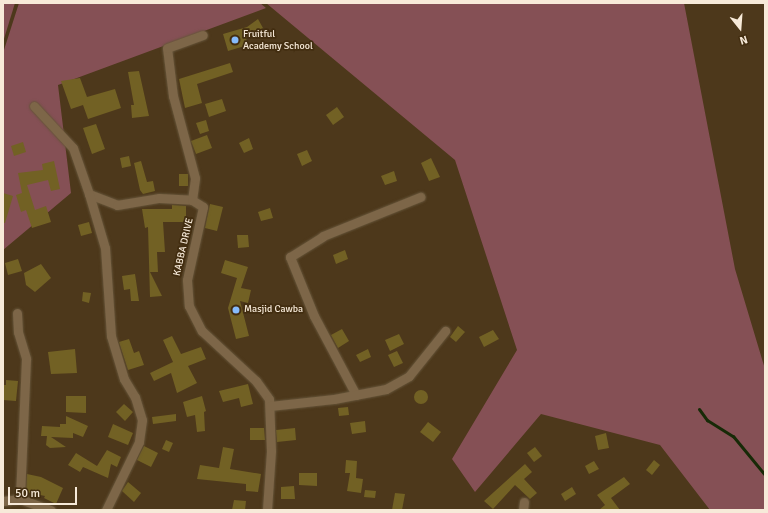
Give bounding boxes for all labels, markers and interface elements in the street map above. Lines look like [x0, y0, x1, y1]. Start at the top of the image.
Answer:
north arrow [720, 8, 760, 48]
place label: Fruitful Academy School [243, 28, 313, 52]
text: N [738, 33, 749, 47]
marker: Fruitful Academy School [230, 35, 240, 45]
street label: KABBA DRIVE [171, 217, 197, 277]
place label: Masjid Cawba [244, 304, 303, 316]
marker: Masjid Cawba [231, 305, 241, 315]
scale bar [10, 479, 79, 505]
text: 50 m [15, 486, 40, 501]

